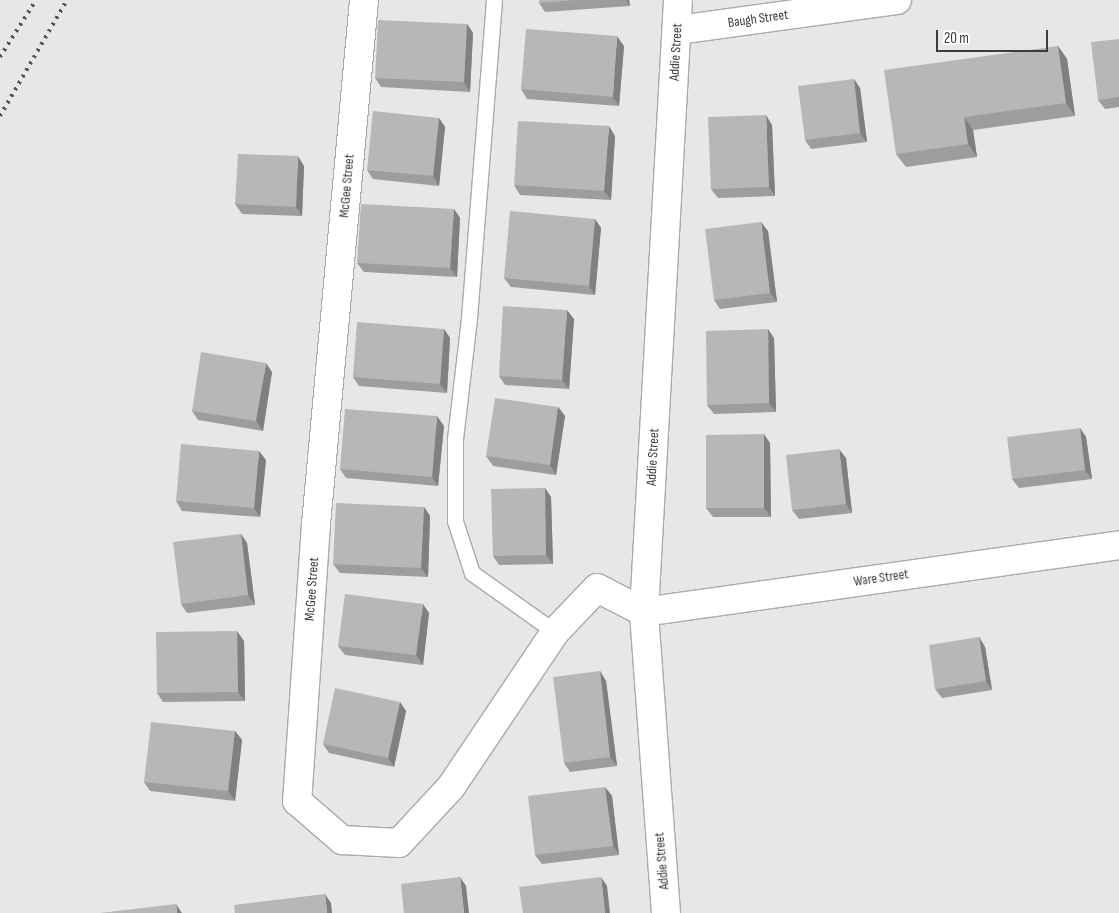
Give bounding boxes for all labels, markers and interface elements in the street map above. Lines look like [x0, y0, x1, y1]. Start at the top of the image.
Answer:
street label: Baugh Street [727, 6, 789, 32]
scale bar [939, 20, 1052, 52]
street label: Addie Street [666, 23, 686, 81]
text: 20 m [944, 29, 969, 48]
street label: McGee Street [336, 153, 358, 219]
street label: Addie Street [643, 428, 663, 486]
street label: McGee Street [301, 557, 323, 621]
street label: Ware Street [852, 566, 910, 590]
street label: Addie Street [651, 832, 673, 890]

